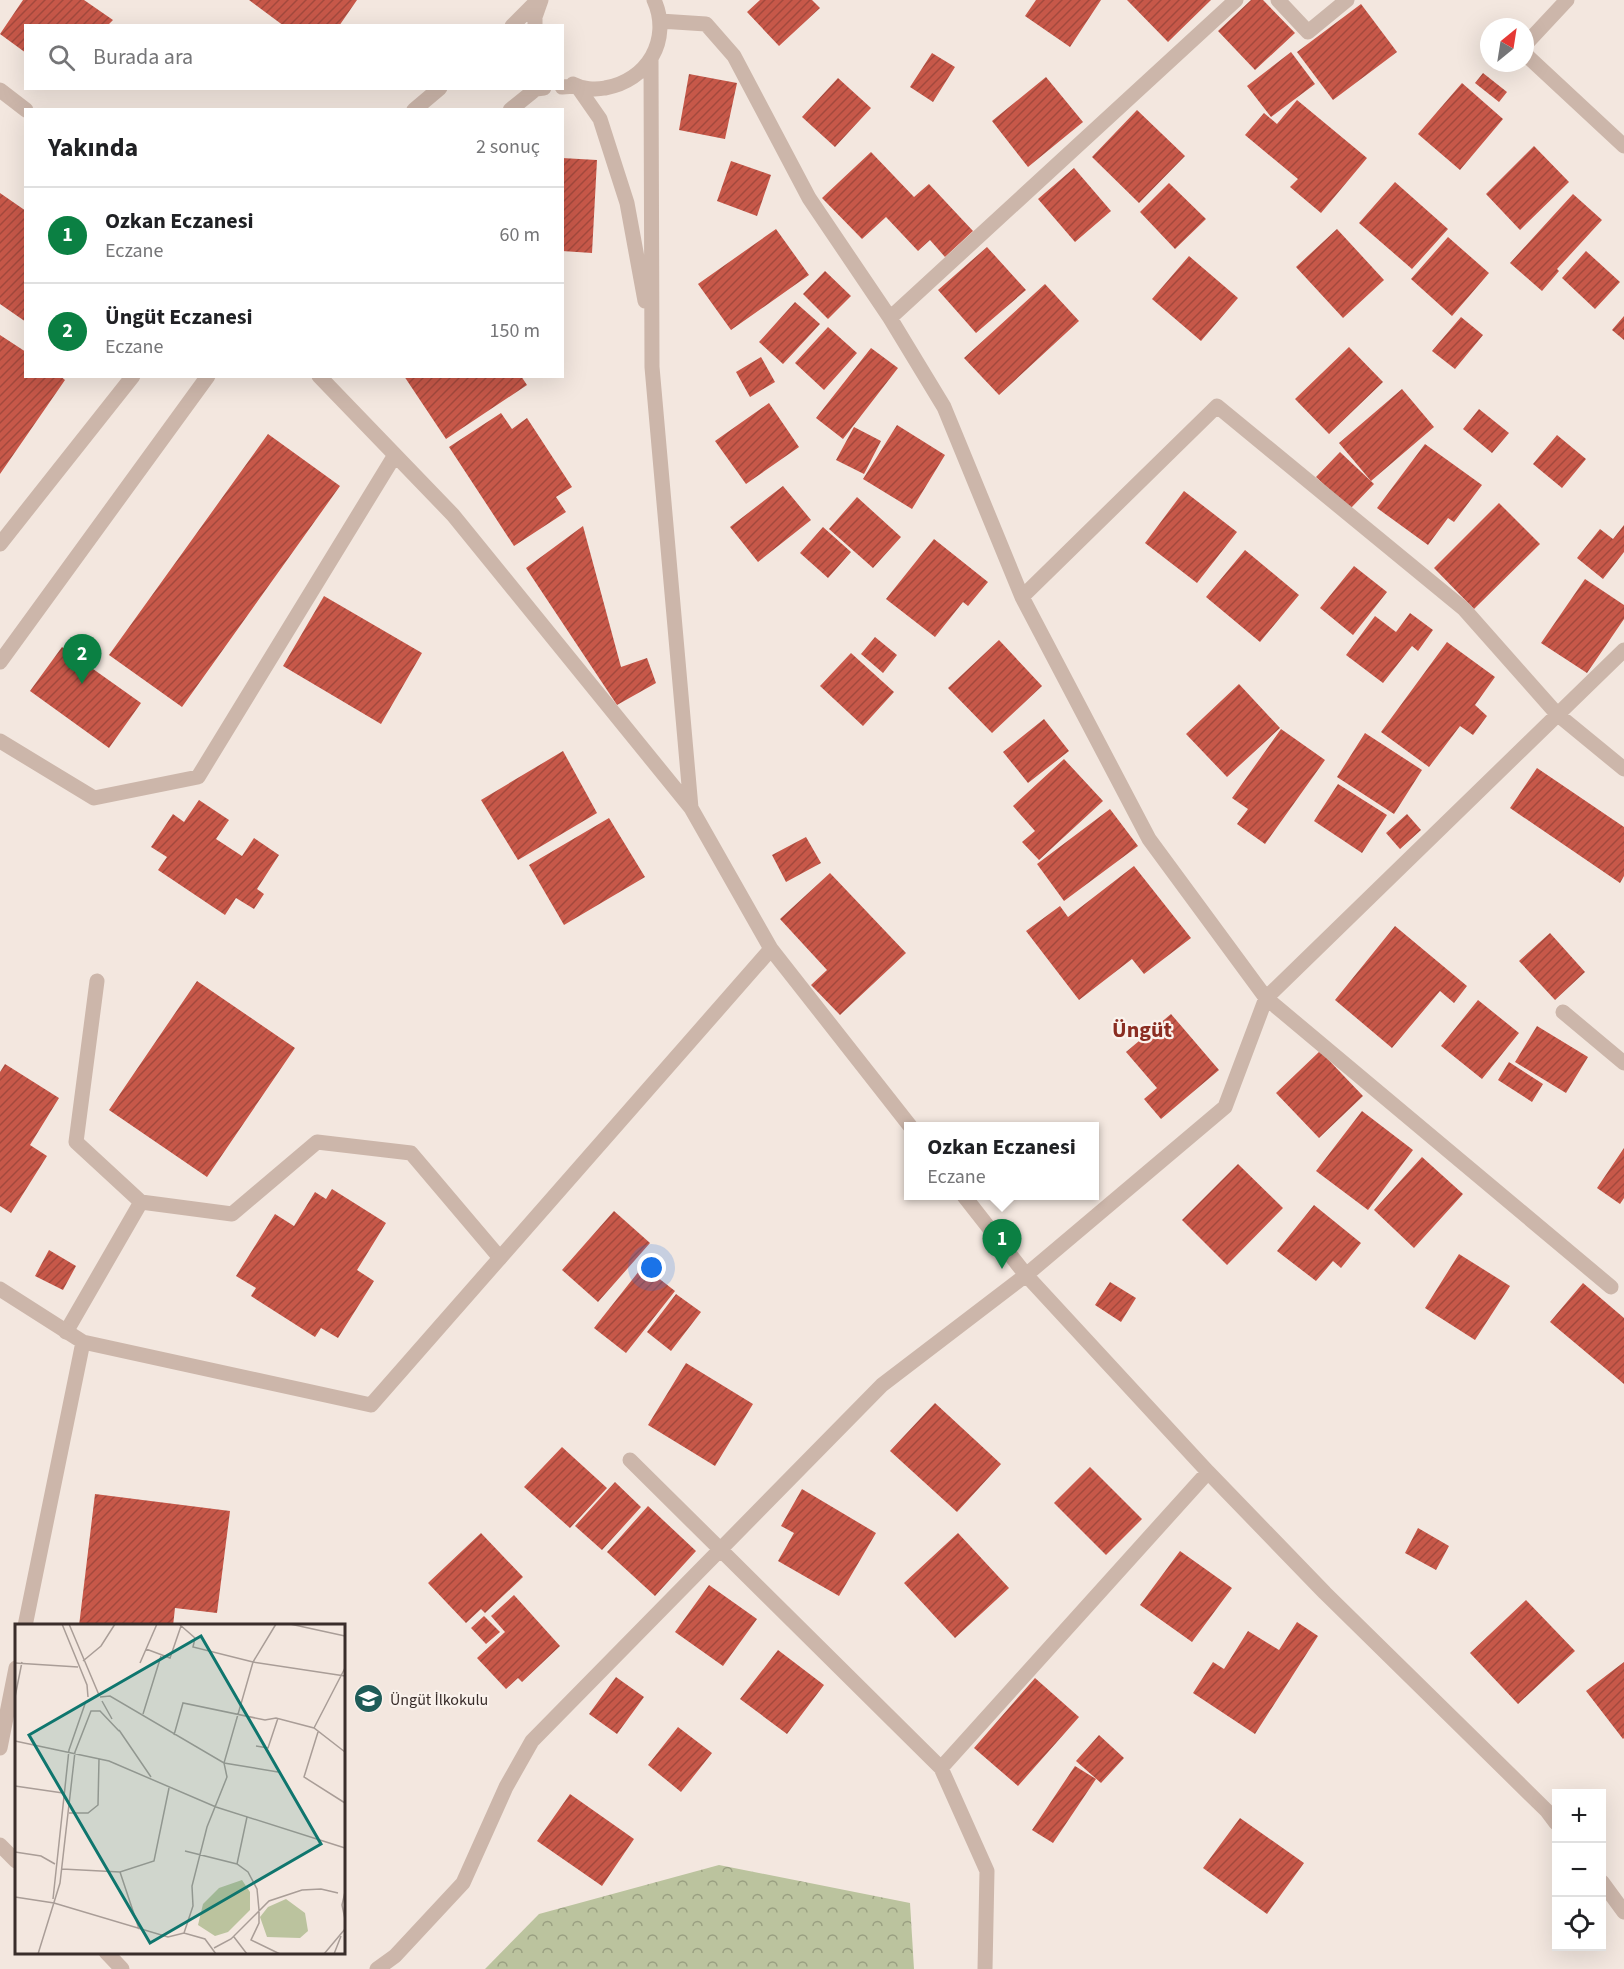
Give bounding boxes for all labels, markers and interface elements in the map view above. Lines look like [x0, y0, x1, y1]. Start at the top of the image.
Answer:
north arrow [1480, 18, 1534, 72]
search box [24, 24, 564, 90]
icon: search [45, 41, 78, 74]
text: Burada ara [93, 41, 193, 73]
text: Yakında [48, 129, 138, 166]
text: 2 sonuç [476, 133, 540, 161]
text: Ozkan Eczanesi [105, 205, 254, 237]
text: 1 [62, 221, 73, 249]
text: 60 m [500, 221, 540, 249]
text: Eczane [105, 237, 163, 265]
text: Üngüt Eczanesi [105, 301, 253, 333]
text: 2 [62, 317, 73, 345]
text: 150 m [490, 317, 540, 345]
text: Eczane [105, 333, 163, 361]
pin: 2 [62, 634, 101, 684]
district label: Üngüt [1112, 1014, 1173, 1046]
popup [904, 1122, 1099, 1200]
text: Ozkan Eczanesi [927, 1131, 1076, 1163]
text: Eczane [927, 1163, 986, 1191]
pin: 1 [982, 1220, 1022, 1269]
your location [637, 1253, 666, 1282]
inset map [15, 1624, 345, 1954]
school or university icon: Üngüt İlkokulu [353, 1683, 385, 1715]
place label: Üngüt İlkokulu [390, 1689, 488, 1711]
map controls [1552, 1789, 1606, 1951]
button: + [1552, 1789, 1606, 1843]
button: − [1552, 1843, 1606, 1897]
button: locate [1552, 1897, 1606, 1951]

